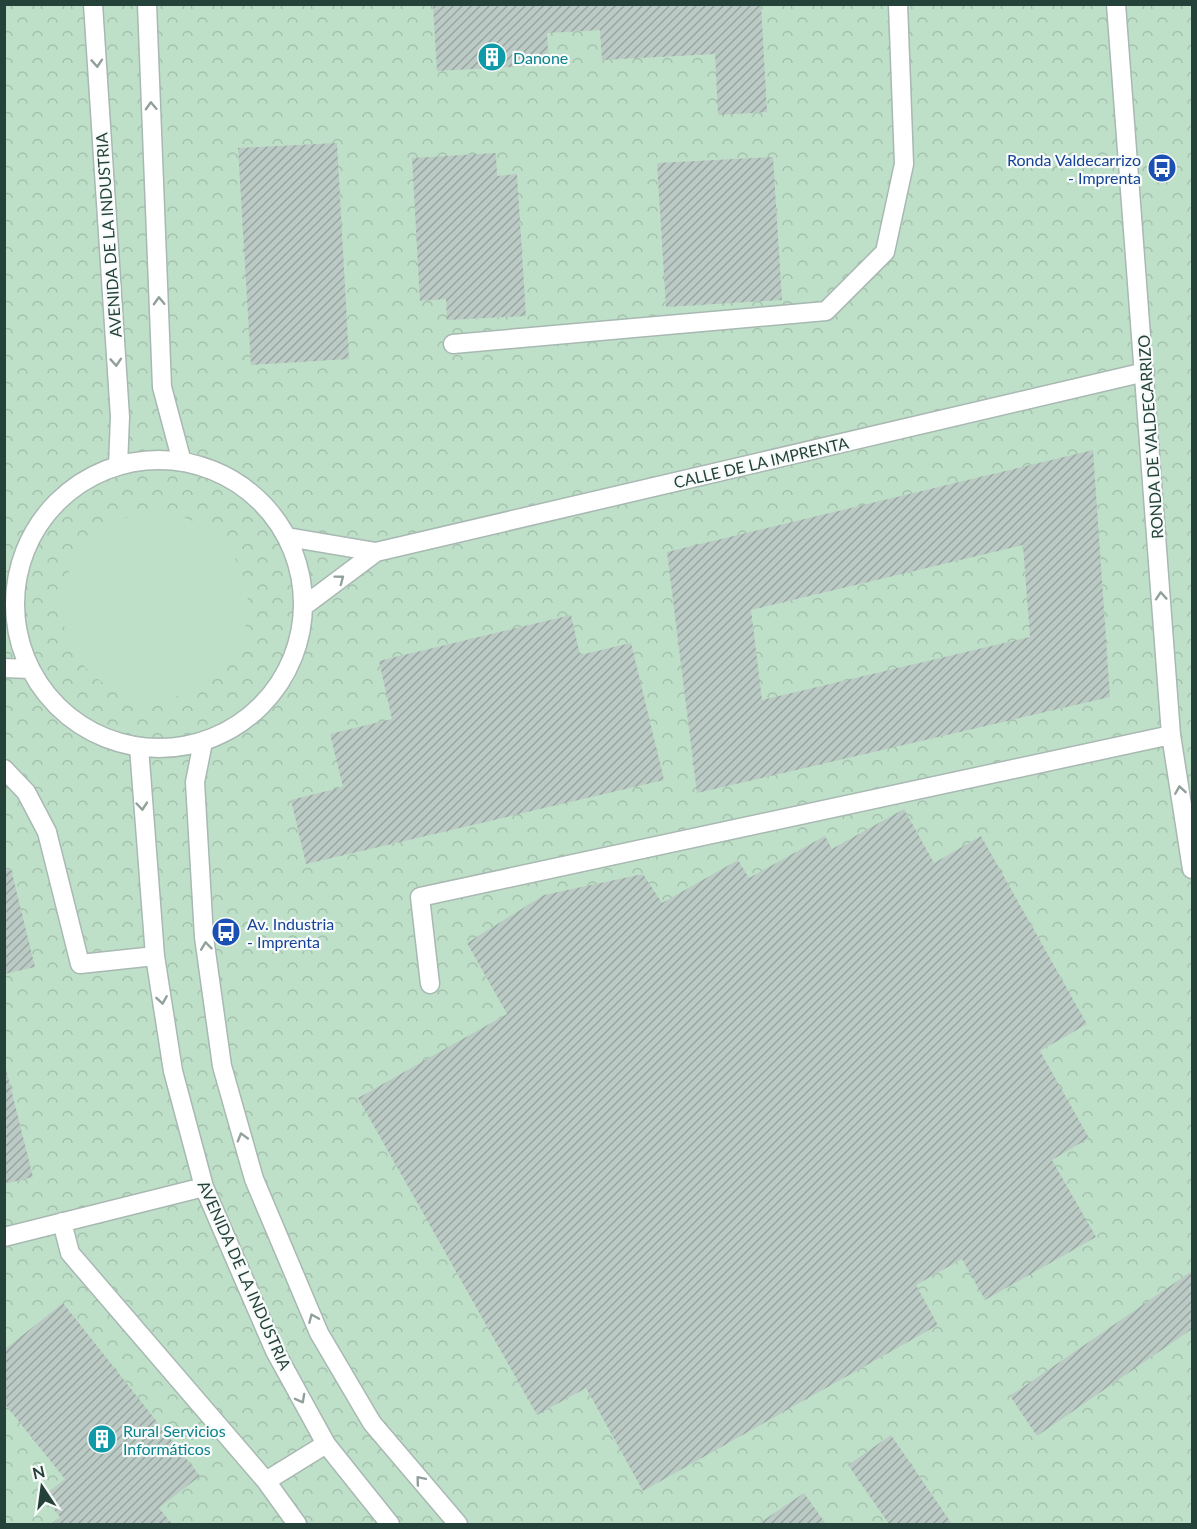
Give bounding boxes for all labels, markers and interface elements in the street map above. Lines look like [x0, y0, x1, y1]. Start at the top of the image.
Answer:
building icon: Danone [476, 41, 508, 73]
place label: Danone [513, 48, 568, 67]
one-way arrow [90, 58, 103, 67]
one-way arrow [144, 101, 157, 110]
street label: AVENIDA DE LA INDUSTRIA [91, 132, 125, 338]
place label: Ronda Valdecarrizo - Imprenta [1007, 150, 1141, 187]
bus stop icon: Ronda Valdecarrizo - Imprenta [1146, 152, 1178, 184]
one-way arrow [152, 296, 165, 305]
street label: RONDA DE VALDECARRIZO [1133, 334, 1167, 540]
one-way arrow [109, 358, 122, 367]
street label: CALLE DE LA IMPRENTA [672, 433, 850, 491]
one-way arrow [334, 575, 345, 586]
one-way arrow [1155, 592, 1168, 601]
one-way arrow [1174, 786, 1187, 796]
one-way arrow [135, 801, 148, 810]
place label: Av. Industria - Imprenta [247, 914, 334, 951]
bus stop icon: Av. Industria - Imprenta [210, 916, 242, 948]
one-way arrow [200, 941, 212, 950]
one-way arrow [155, 995, 167, 1004]
one-way arrow [237, 1132, 249, 1143]
street label: AVENIDA DE LA INDUSTRIA [195, 1177, 295, 1373]
one-way arrow [308, 1313, 320, 1324]
one-way arrow [294, 1393, 305, 1403]
place label: Rural Servicios Informáticos [123, 1421, 226, 1458]
building icon: Rural Servicios Informáticos [86, 1423, 118, 1455]
north arrow [12, 1457, 72, 1517]
text: N [30, 1461, 47, 1483]
one-way arrow [416, 1476, 427, 1487]

